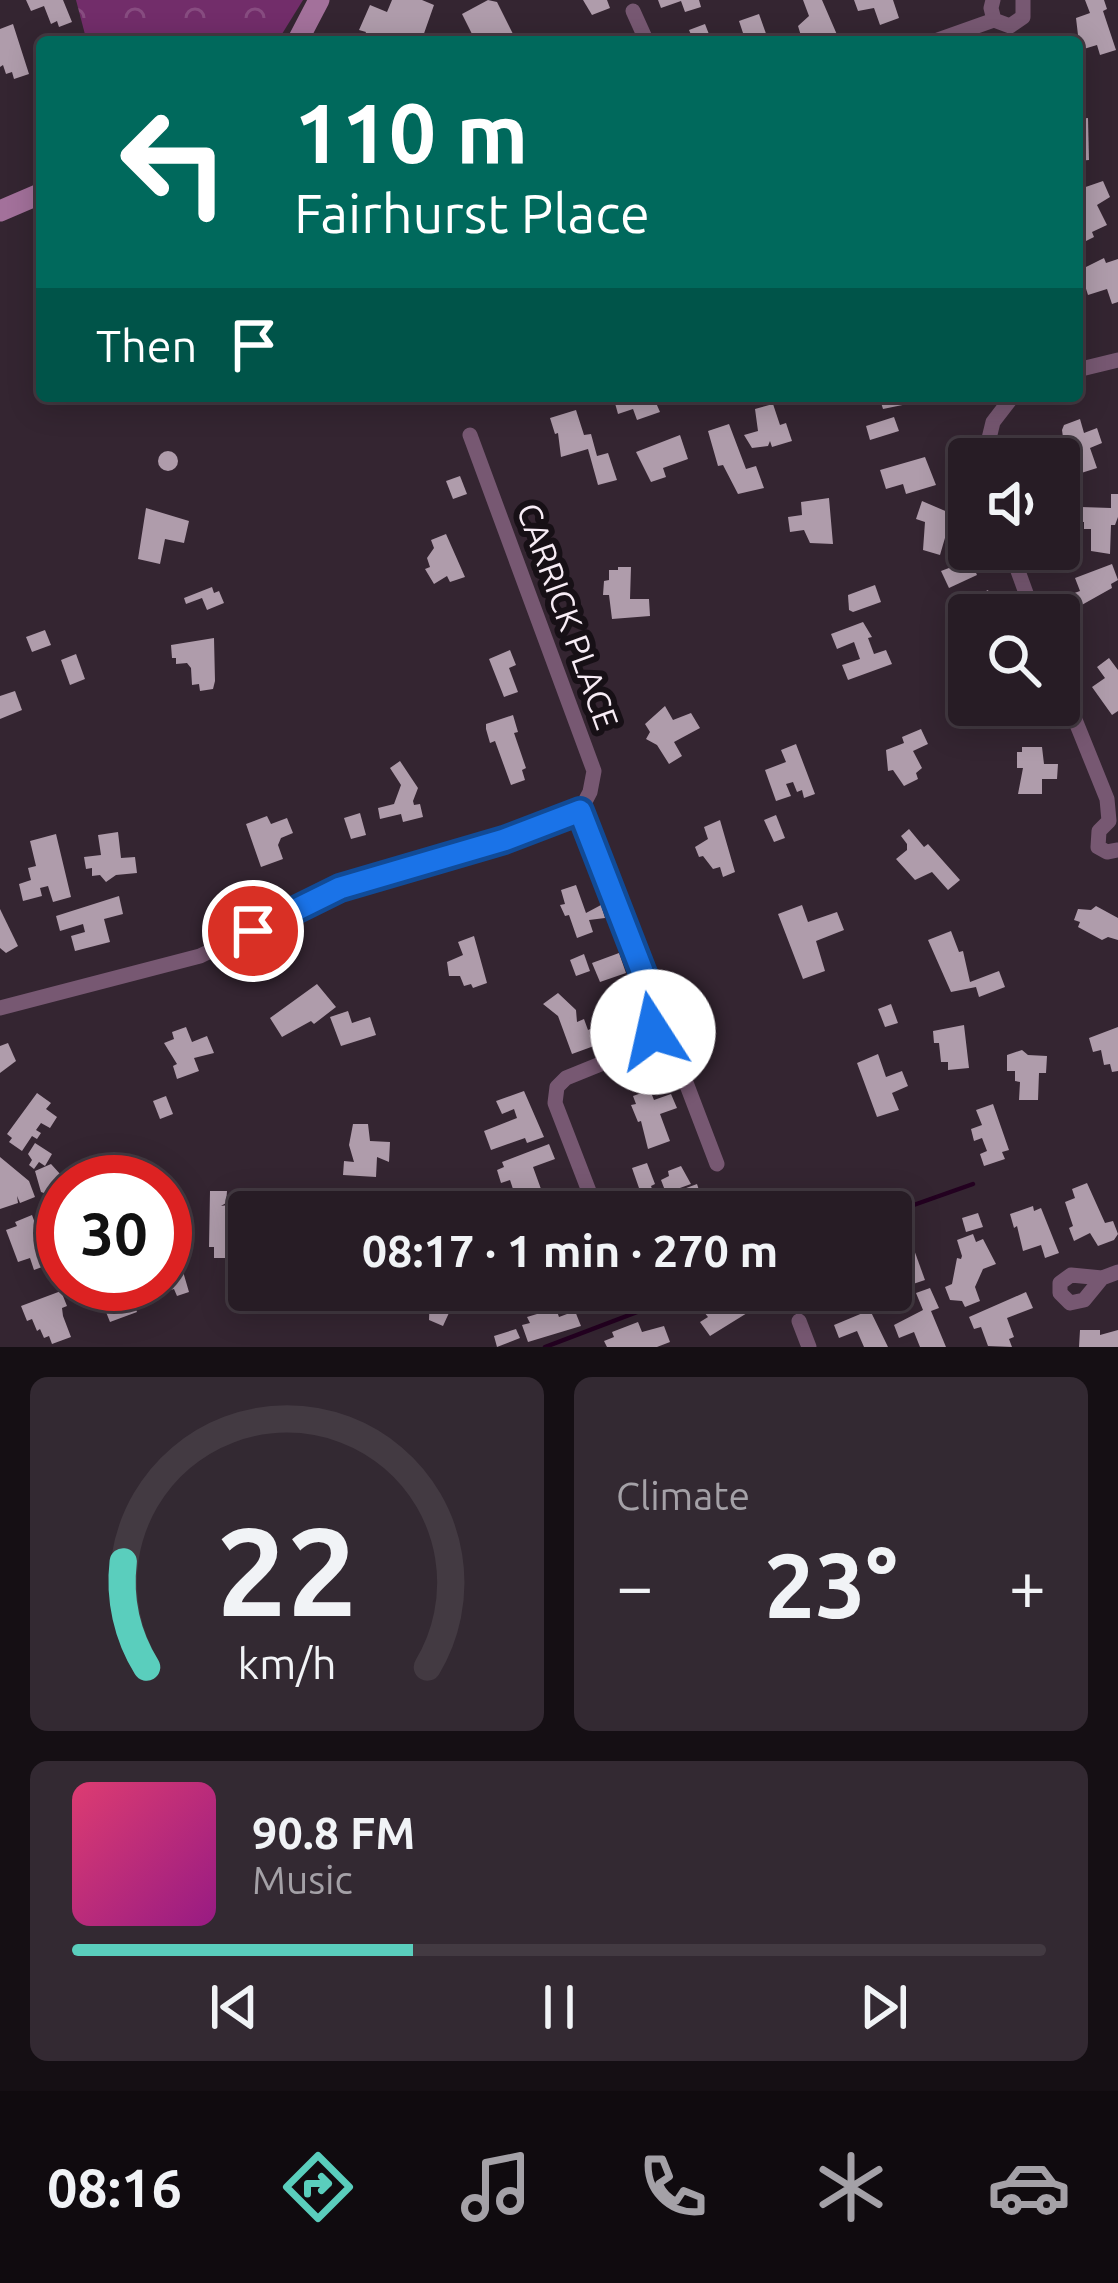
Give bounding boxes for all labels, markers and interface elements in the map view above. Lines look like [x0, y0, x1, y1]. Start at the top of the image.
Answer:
icon: left [96, 84, 252, 240]
text: 110 m [294, 85, 528, 179]
text: Fairhurst Place [294, 183, 650, 243]
icon: arrive [221, 312, 287, 378]
text: Then [96, 320, 197, 371]
map controls [948, 438, 1080, 726]
button: sound [948, 438, 1080, 570]
street label: CARRICK PLACE [511, 498, 626, 734]
button: search [948, 594, 1080, 726]
pin [202, 880, 304, 982]
icon: arrive [220, 898, 286, 964]
position arrow [590, 969, 716, 1095]
speed limit sign: 30 [36, 1155, 192, 1311]
text: 08:17 · 1 min · 270 m [362, 1225, 778, 1276]
text: Climate [616, 1474, 750, 1517]
text: 22 [217, 1500, 357, 1640]
text: 23° [764, 1534, 898, 1635]
text: − [616, 1548, 653, 1622]
text: + [1009, 1548, 1046, 1622]
text: km/h [237, 1639, 337, 1687]
text: 90.8 FM [252, 1807, 415, 1858]
text: Music [252, 1858, 353, 1901]
icon: previous [201, 1974, 267, 2040]
icon: pause [526, 1974, 592, 2040]
icon: next [851, 1974, 917, 2040]
icon: directions [276, 2145, 360, 2229]
icon: music [454, 2145, 538, 2229]
icon: phone [631, 2145, 715, 2229]
icon: climate [809, 2145, 893, 2229]
icon: car [987, 2145, 1071, 2229]
text: 08:16 [47, 2157, 182, 2217]

